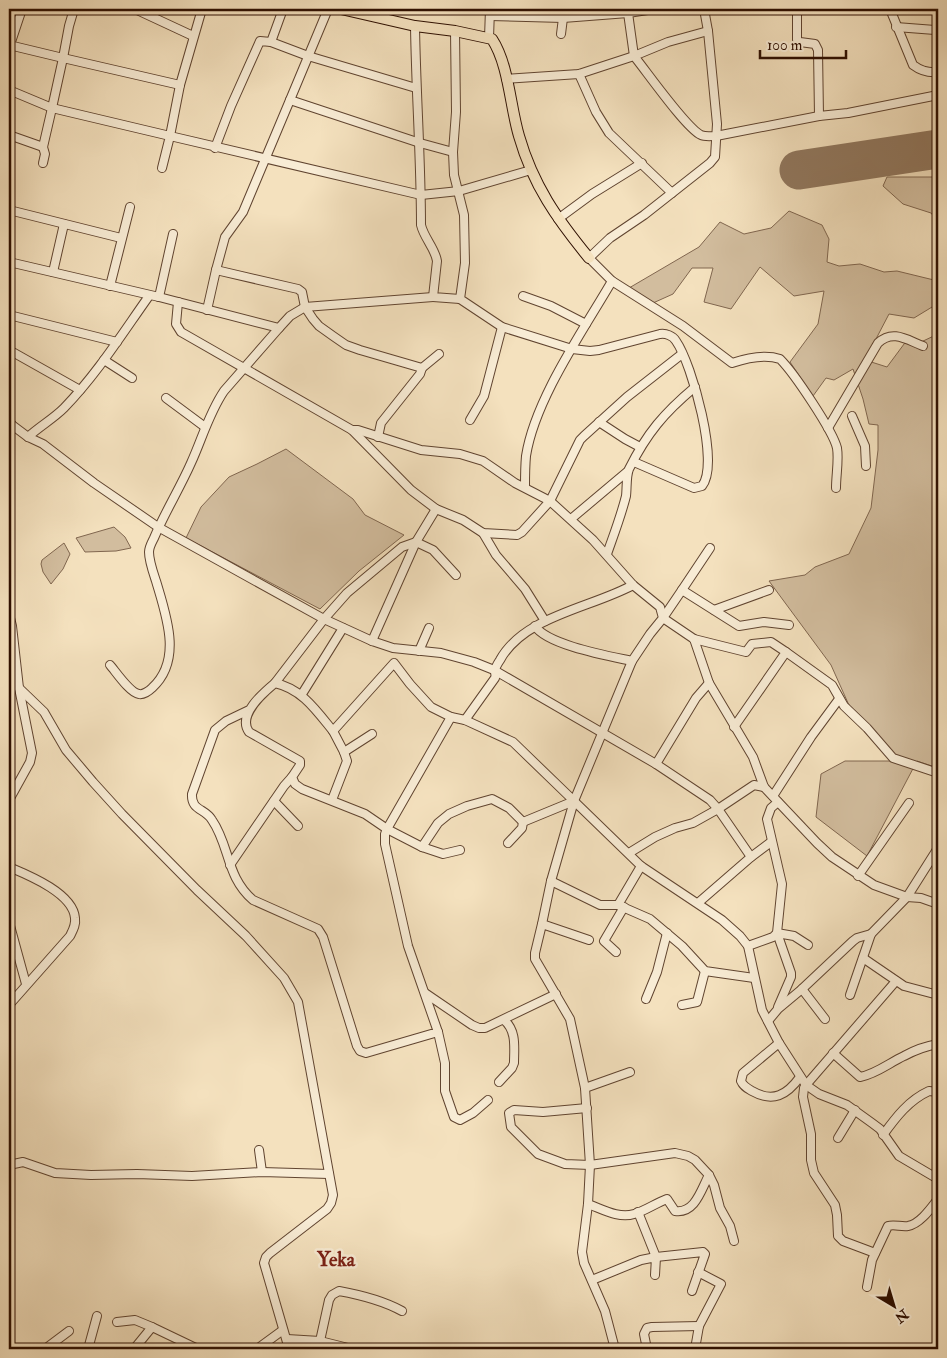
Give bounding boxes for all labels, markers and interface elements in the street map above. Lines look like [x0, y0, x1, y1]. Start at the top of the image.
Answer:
scale bar [760, 28, 846, 60]
text: 100 m [767, 36, 803, 55]
district label: Yeka [316, 1247, 356, 1272]
north arrow [870, 1280, 920, 1330]
text: N [891, 1305, 913, 1327]

